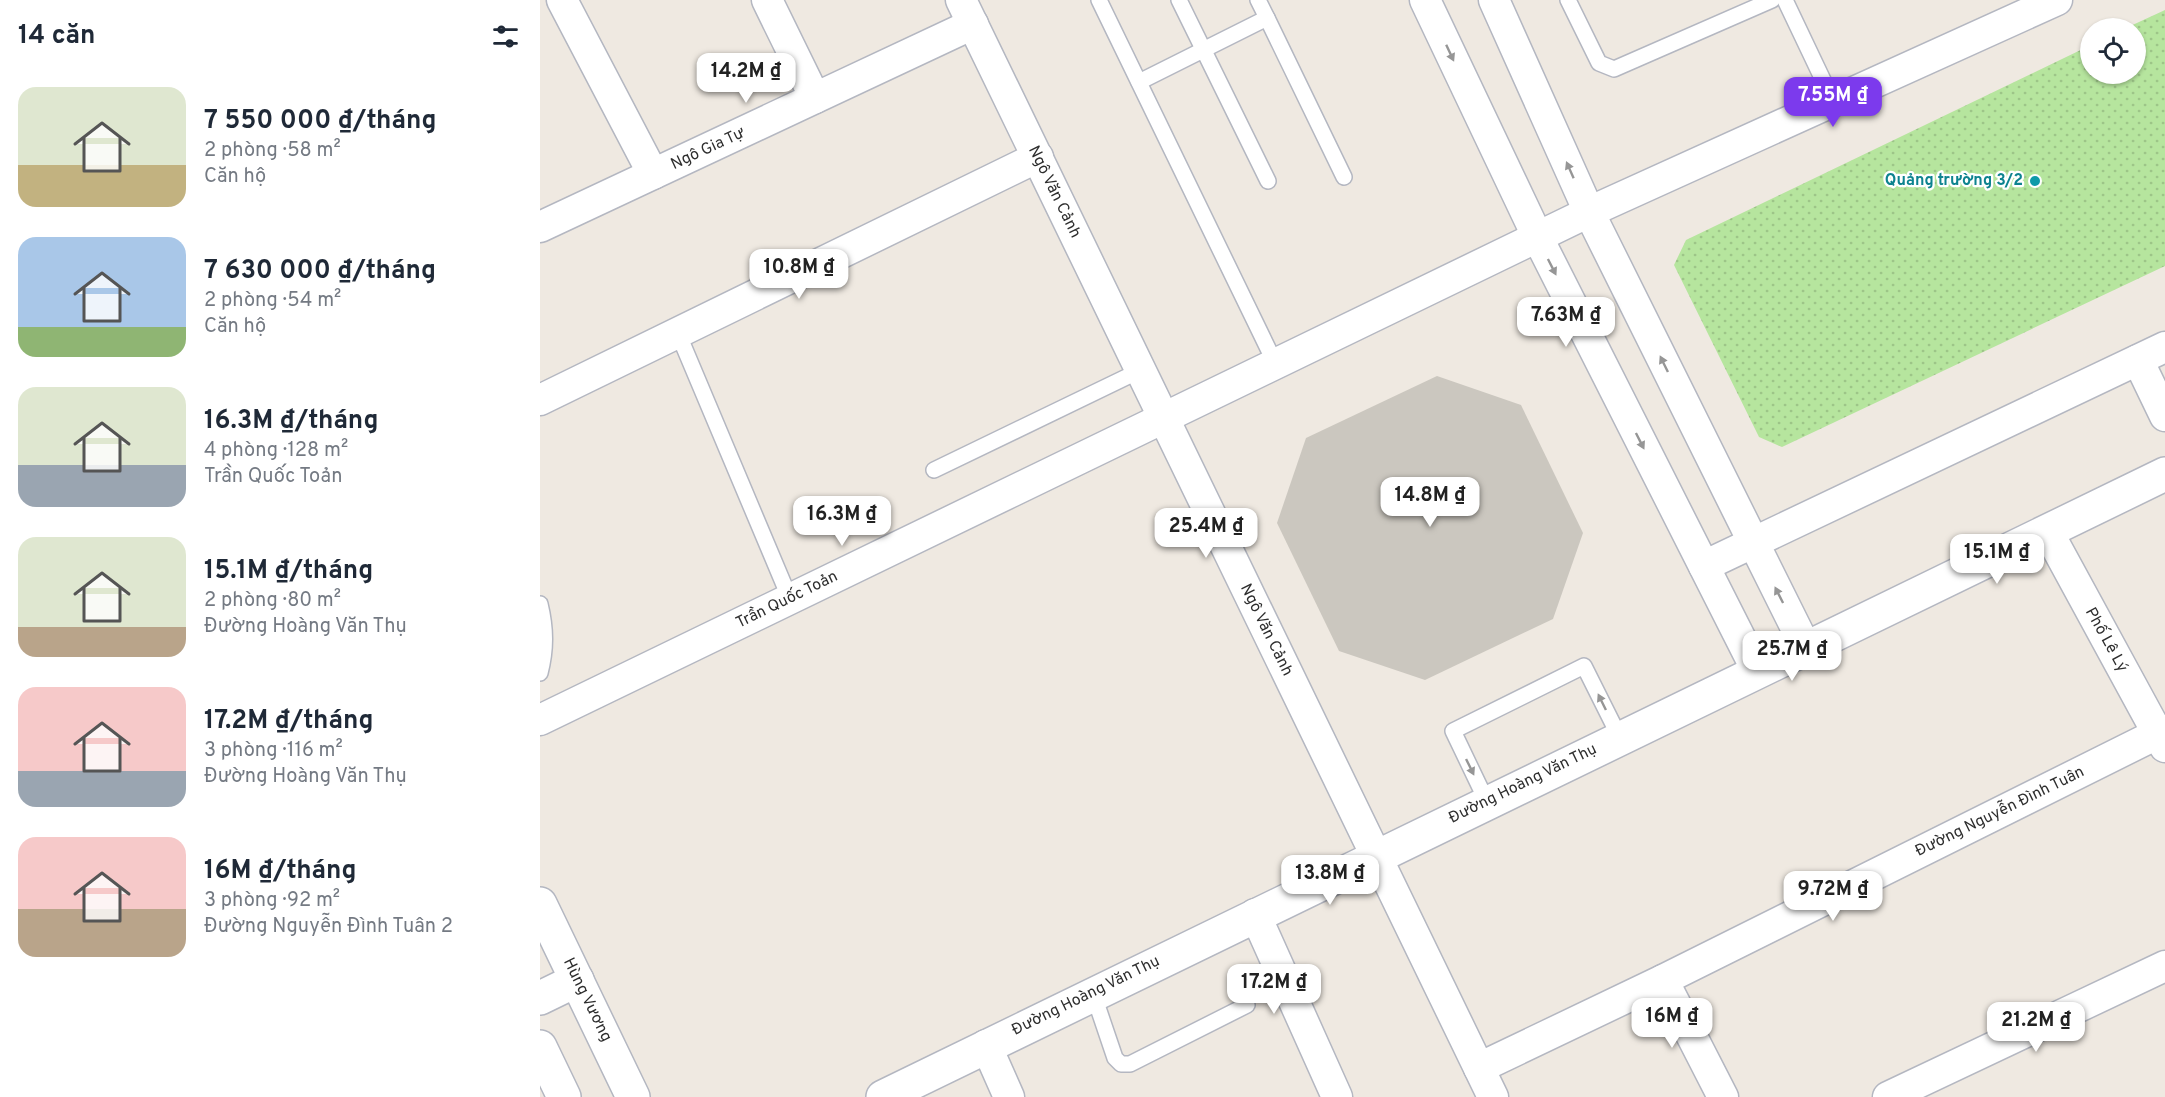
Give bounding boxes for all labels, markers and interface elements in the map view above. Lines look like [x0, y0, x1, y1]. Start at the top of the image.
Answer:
map controls [2080, 18, 2146, 84]
button: locate [2080, 18, 2146, 84]
text: 14 căn [18, 20, 95, 53]
icon: filters [489, 20, 522, 53]
one-way arrow [1446, 44, 1455, 61]
pin: 14.2M ₫ [691, 53, 801, 104]
text: 14.2M ₫ [711, 59, 781, 85]
pin: 7.55M ₫ [1778, 77, 1888, 128]
text: 7.55M ₫ [1798, 83, 1868, 109]
text: 7 550 000 ₫/tháng [204, 105, 436, 138]
icon: home [66, 111, 138, 183]
street label: Ngô Gia Tự [668, 123, 748, 175]
text: 2 phòng · 58 m² [204, 138, 341, 164]
street label: Ngô Văn Cảnh [1023, 143, 1085, 241]
one-way arrow [1565, 161, 1575, 179]
text: Căn hộ [204, 164, 266, 190]
place label: Quảng trường 3/2 [1885, 171, 2023, 191]
marker: Quảng trường 3/2 [2028, 174, 2042, 188]
pin: 10.8M ₫ [744, 249, 854, 300]
text: 7 630 000 ₫/tháng [204, 255, 436, 288]
text: 10.8M ₫ [763, 255, 835, 281]
one-way arrow [1548, 258, 1557, 275]
icon: home [66, 261, 138, 333]
text: 2 phòng · 54 m² [204, 288, 341, 314]
pin: 7.63M ₫ [1511, 297, 1621, 348]
text: 7.63M ₫ [1531, 303, 1601, 329]
text: Căn hộ [204, 314, 266, 340]
one-way arrow [1660, 356, 1669, 373]
text: 16.3M ₫/tháng [204, 405, 378, 438]
icon: home [66, 411, 138, 483]
one-way arrow [1636, 432, 1645, 449]
text: 4 phòng · 128 m² [204, 438, 348, 464]
text: Trần Quốc Toản [204, 464, 343, 490]
pin: 14.8M ₫ [1375, 477, 1485, 528]
text: 14.8M ₫ [1395, 483, 1465, 509]
pin: 16.3M ₫ [787, 496, 897, 547]
text: 16.3M ₫ [807, 502, 877, 528]
pin: 25.4M ₫ [1151, 508, 1261, 559]
text: 25.4M ₫ [1169, 514, 1243, 540]
pin: 15.1M ₫ [1942, 534, 2052, 585]
text: 15.1M ₫ [1964, 540, 2030, 566]
text: 15.1M ₫/tháng [204, 555, 373, 588]
icon: home [66, 561, 138, 633]
street label: Trần Quốc Toản [732, 566, 841, 633]
street label: Ngô Văn Cảnh [1235, 581, 1297, 679]
one-way arrow [1775, 587, 1784, 604]
text: 2 phòng · 80 m² [204, 588, 341, 614]
street label: Phố Lê Lý [2080, 604, 2133, 676]
text: Đường Hoàng Văn Thụ [204, 614, 407, 640]
pin: 25.7M ₫ [1737, 631, 1847, 682]
text: 25.7M ₫ [1756, 637, 1828, 663]
one-way arrow [1597, 693, 1606, 710]
text: 17.2M ₫/tháng [204, 705, 373, 738]
icon: home [66, 711, 138, 783]
text: 3 phòng · 116 m² [204, 738, 343, 764]
street label: Đường Hoàng Văn Thụ [1446, 739, 1600, 829]
one-way arrow [1466, 758, 1475, 775]
street label: Đường Nguyễn Đình Tuân [1911, 761, 2088, 862]
text: Đường Hoàng Văn Thụ [204, 764, 407, 790]
text: 16M ₫/tháng [204, 855, 357, 888]
pin: 13.8M ₫ [1275, 855, 1385, 906]
icon: home [66, 861, 138, 933]
text: 13.8M ₫ [1295, 861, 1365, 887]
pin: 9.72M ₫ [1778, 871, 1888, 922]
text: 9.72M ₫ [1798, 877, 1868, 903]
text: 3 phòng · 92 m² [204, 888, 340, 914]
text: Đường Nguyễn Đình Tuân 2 [204, 914, 453, 940]
street label: Đường Hoàng Văn Thụ [1009, 951, 1163, 1041]
street label: Hùng Vương [558, 955, 616, 1045]
pin: 17.2M ₫ [1219, 964, 1329, 1015]
text: 17.2M ₫ [1241, 970, 1307, 996]
pin: 16M ₫ [1630, 998, 1714, 1049]
pin: 21.2M ₫ [1981, 1002, 2091, 1053]
text: 16M ₫ [1645, 1004, 1699, 1030]
text: 21.2M ₫ [2001, 1008, 2071, 1034]

